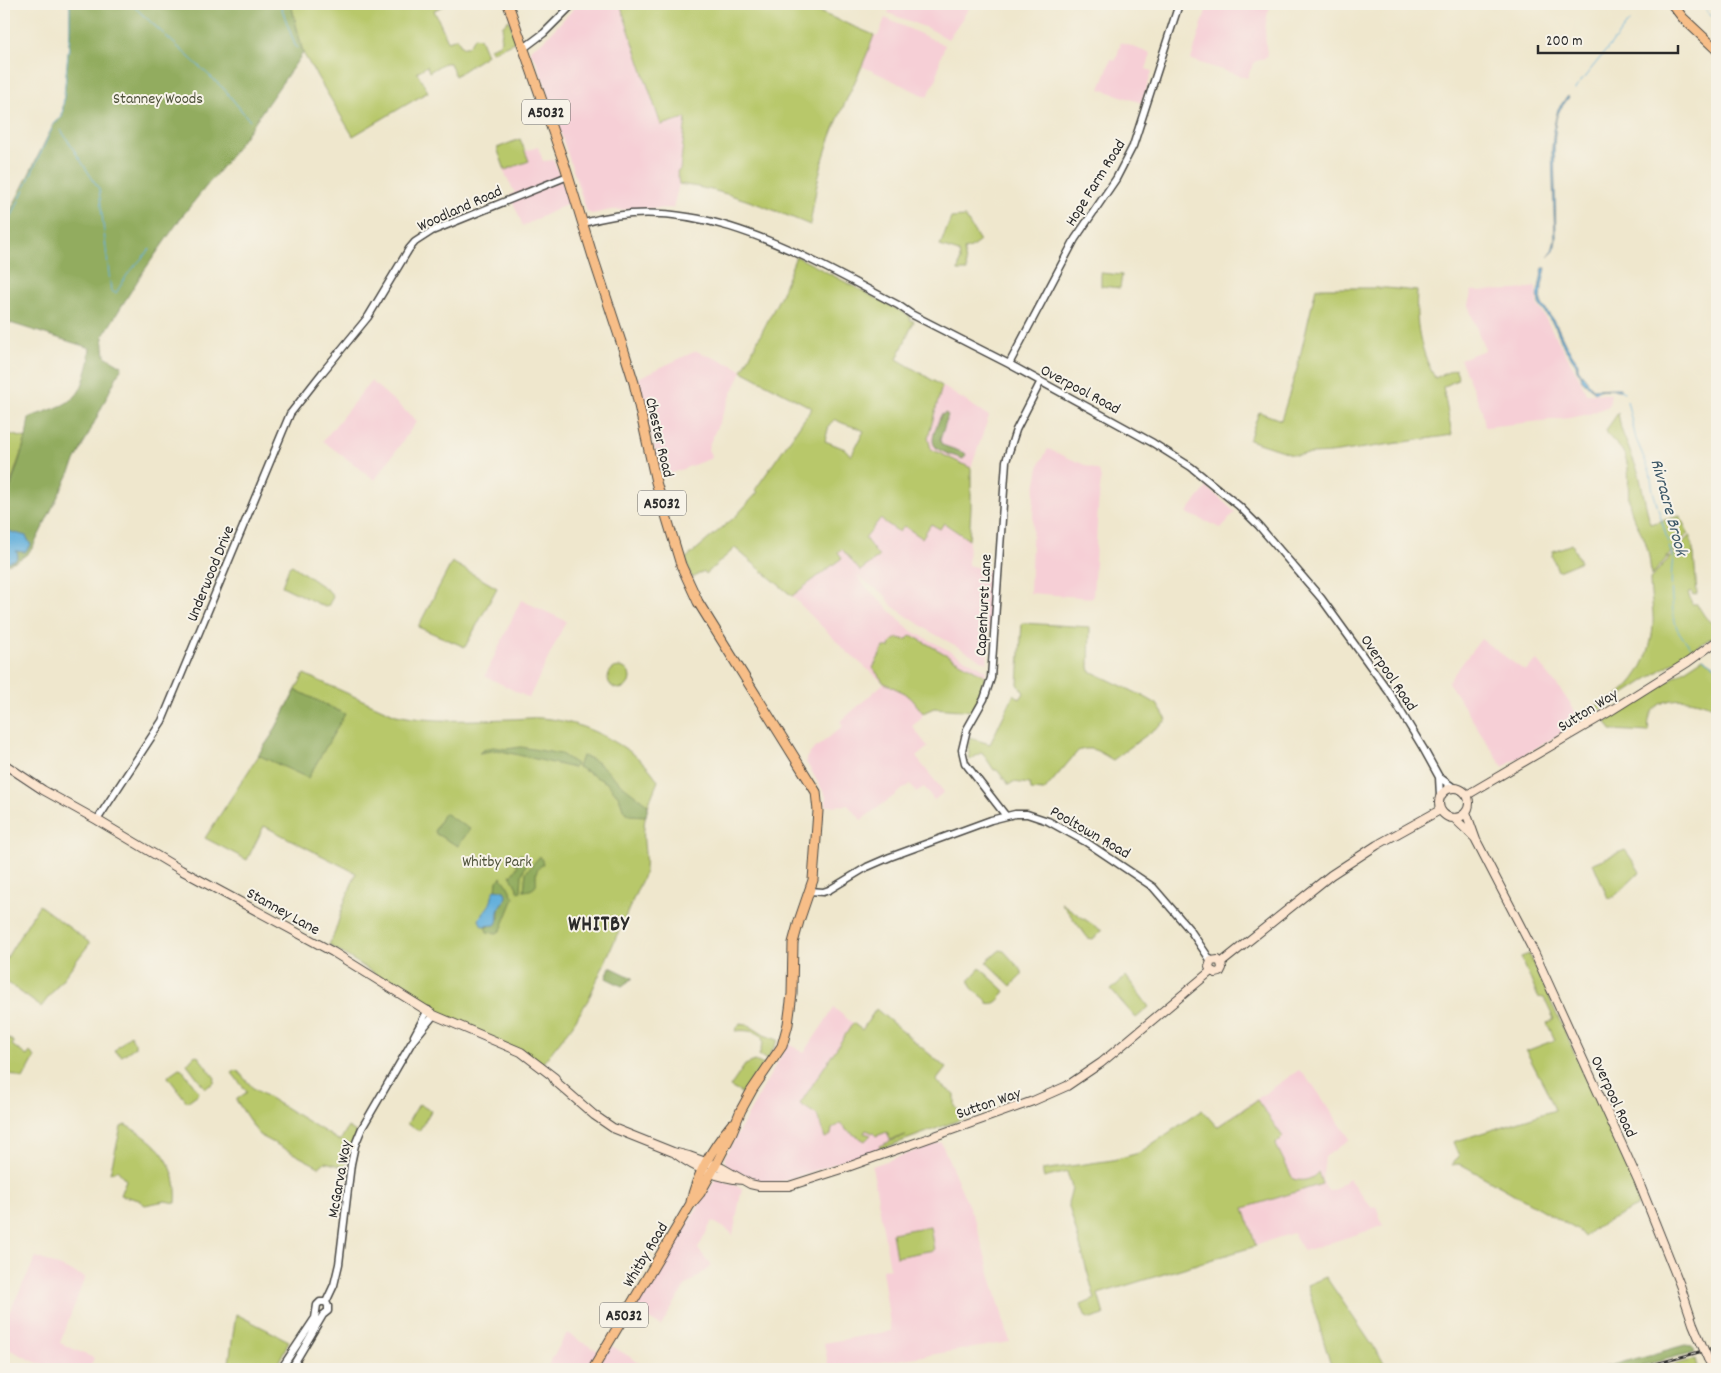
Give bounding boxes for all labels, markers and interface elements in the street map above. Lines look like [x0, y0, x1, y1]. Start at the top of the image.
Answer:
scale bar [1538, 22, 1678, 54]
text: 200 m [1546, 31, 1583, 53]
park label: Stanney Woods [113, 88, 203, 111]
road number: A5032 [522, 100, 570, 124]
street label: Hope Farm Road [1060, 135, 1132, 231]
street label: Woodland Road [414, 180, 506, 238]
street label: Overpool Road [1036, 359, 1124, 421]
street label: Chester Road [638, 395, 679, 480]
water label: Rivracre Brook [1643, 456, 1693, 560]
road number: A5032 [638, 490, 686, 516]
street label: Underwood Drive [182, 522, 241, 626]
street label: Capenhurst Lane [970, 554, 999, 657]
street label: Overpool Road [1354, 631, 1422, 716]
street label: Sutton Way [1554, 683, 1623, 739]
street label: Pooltown Road [1045, 801, 1134, 866]
park label: Whitby Park [462, 851, 532, 874]
street label: Stanney Lane [242, 883, 324, 942]
district label: WHITBY [568, 911, 630, 941]
street label: Overpool Road [1584, 1052, 1642, 1142]
street label: Sutton Way [953, 1082, 1025, 1126]
street label: McGarva Way [322, 1138, 359, 1220]
street label: Whitby Road [618, 1218, 675, 1292]
road number: A5032 [600, 1302, 648, 1328]

